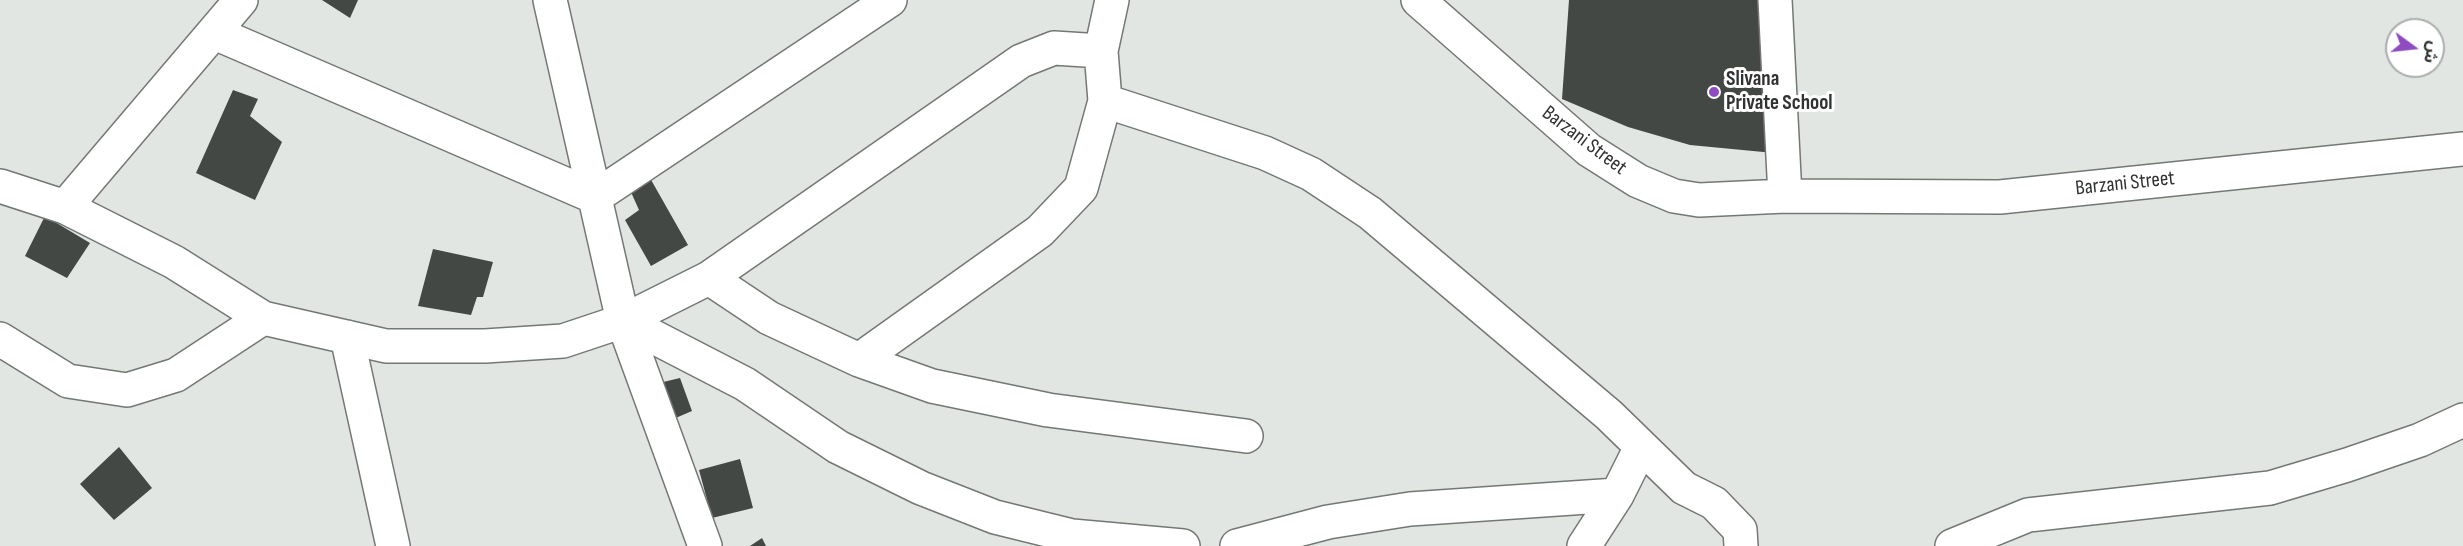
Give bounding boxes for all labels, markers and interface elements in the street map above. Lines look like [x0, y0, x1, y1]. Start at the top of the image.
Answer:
north arrow [2385, 18, 2445, 78]
text: ش [2419, 39, 2443, 65]
place label: Slivana Private School [1726, 67, 1833, 117]
marker: Slivana Private School [1707, 85, 1721, 99]
street label: Barzani Street [1537, 101, 1631, 181]
street label: Barzani Street [2074, 166, 2176, 202]

